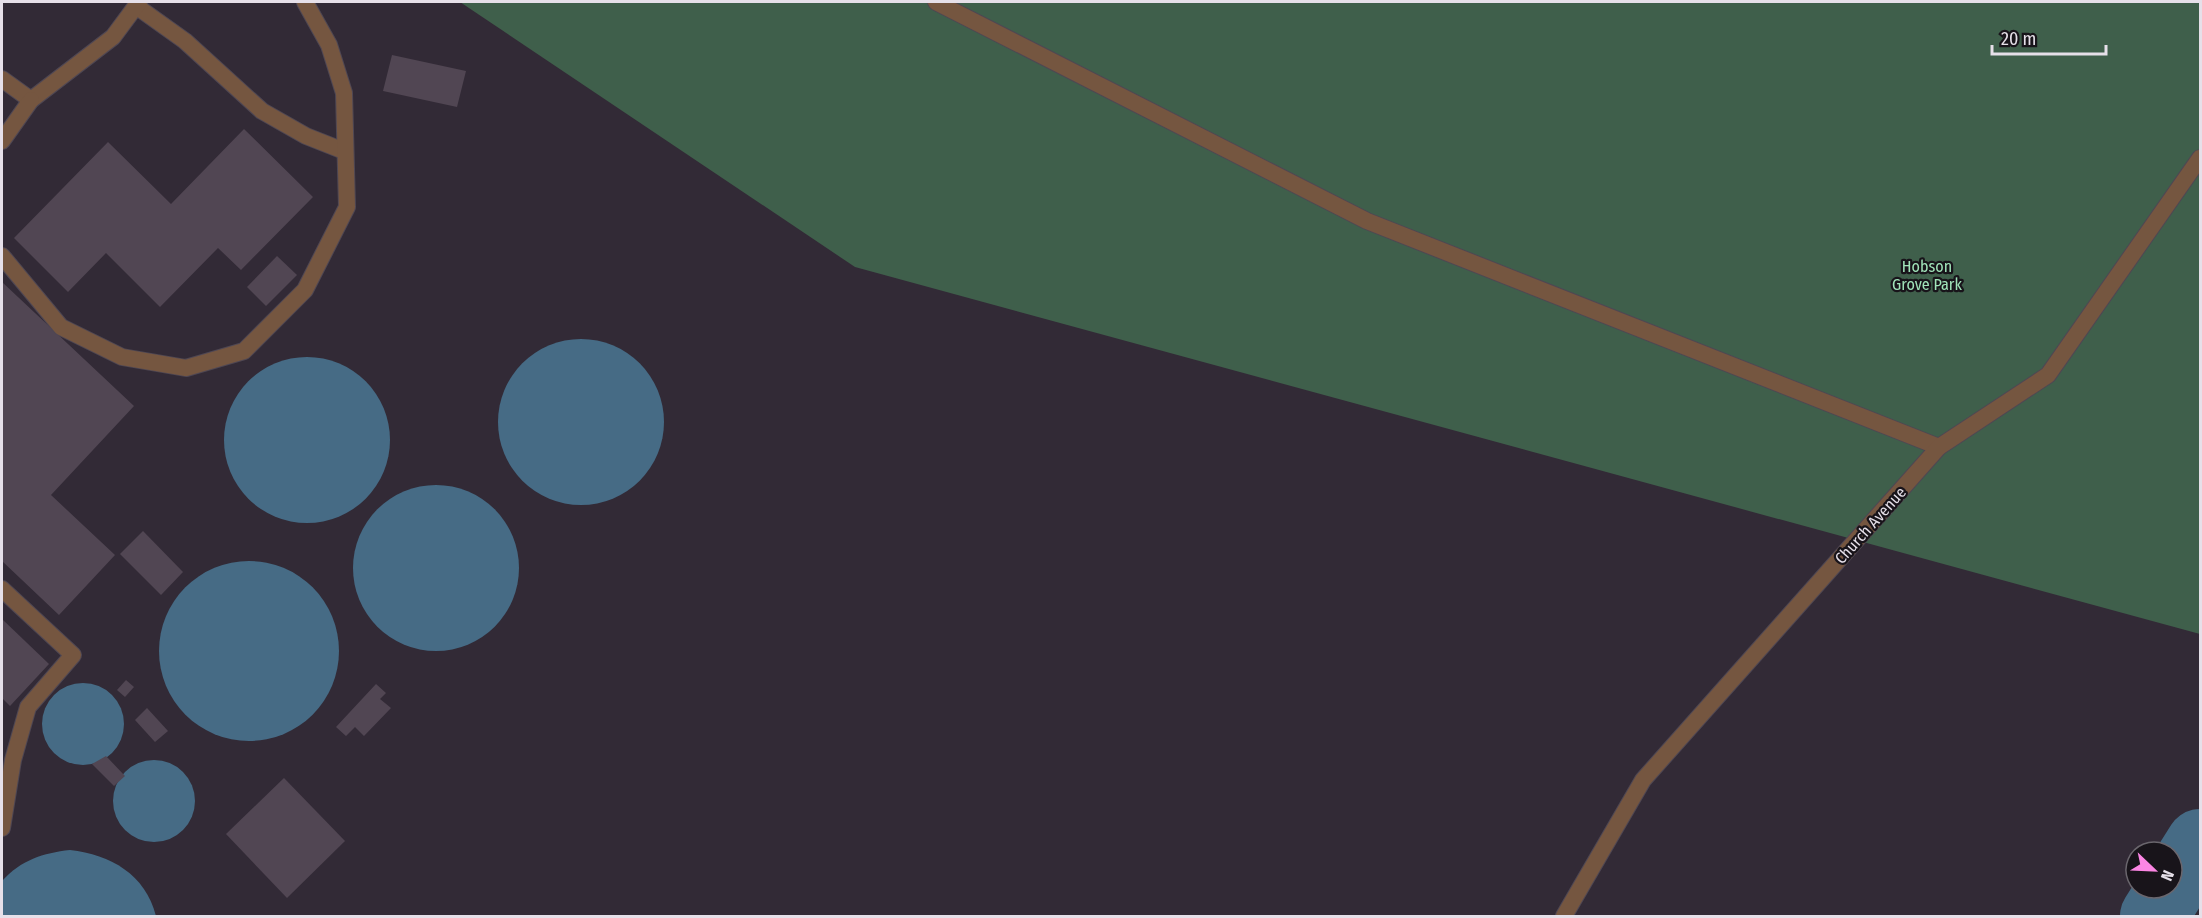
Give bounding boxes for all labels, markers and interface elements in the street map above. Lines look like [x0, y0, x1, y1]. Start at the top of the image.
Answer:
scale bar [1992, 18, 2106, 56]
text: 20 m [2001, 28, 2036, 50]
park label: Hobson Grove Park [1892, 257, 1962, 294]
street label: Church Avenue [1831, 483, 1910, 568]
north arrow [2124, 840, 2184, 900]
text: N [2157, 868, 2178, 884]

